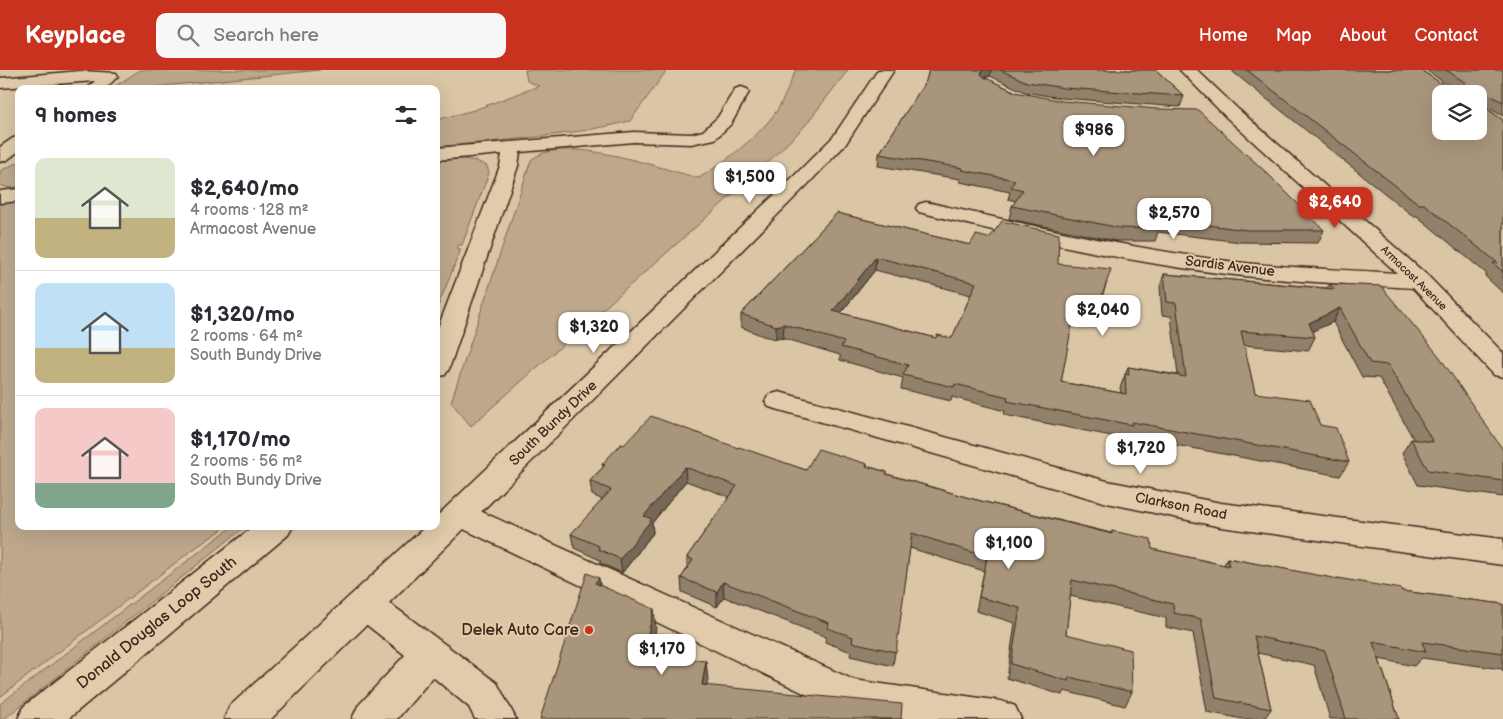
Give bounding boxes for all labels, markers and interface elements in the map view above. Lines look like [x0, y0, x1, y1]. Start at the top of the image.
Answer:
search box [156, 13, 506, 58]
text: Keyplace [25, 21, 126, 50]
icon: search [174, 21, 202, 49]
text: Search here [214, 24, 319, 47]
text: Home [1199, 25, 1248, 46]
text: Map [1276, 25, 1312, 46]
text: About [1340, 25, 1387, 46]
text: Contact [1415, 25, 1478, 46]
map controls [1432, 85, 1487, 140]
button: layers [1432, 85, 1487, 140]
icon: filters [392, 101, 420, 129]
text: 9 homes [35, 103, 117, 128]
pin: $986 [1064, 114, 1124, 157]
text: $986 [1074, 121, 1114, 140]
pin: $1,500 [709, 162, 791, 204]
text: $1,500 [725, 168, 775, 187]
text: $2,640/mo [190, 176, 299, 201]
icon: home [75, 178, 135, 238]
pin: $2,640 [1294, 186, 1376, 229]
text: $2,640 [1309, 193, 1361, 212]
pin: $2,570 [1133, 198, 1215, 240]
text: 4 rooms · 128 m² [190, 201, 309, 220]
text: $2,570 [1148, 204, 1200, 223]
text: Armacost Avenue [190, 220, 316, 239]
street label: Armacost Avenue [1378, 243, 1450, 313]
street label: Sardis Avenue [1184, 252, 1276, 280]
pin: $2,040 [1062, 294, 1144, 337]
text: $2,040 [1076, 301, 1130, 320]
text: $1,320/mo [190, 302, 295, 327]
icon: home [75, 303, 135, 363]
pin: $1,320 [553, 312, 635, 354]
text: $1,320 [569, 318, 619, 337]
text: 2 rooms · 64 m² [190, 327, 303, 346]
text: South Bundy Drive [190, 346, 322, 365]
street label: South Bundy Drive [506, 377, 600, 469]
text: $1,170/mo [190, 427, 291, 452]
icon: home [75, 428, 135, 488]
pin: $1,720 [1100, 432, 1182, 475]
text: $1,720 [1117, 439, 1165, 458]
text: 2 rooms · 56 m² [190, 452, 302, 471]
text: South Bundy Drive [190, 471, 322, 490]
street label: Clarkson Road [1134, 489, 1228, 523]
pin: $1,100 [968, 528, 1050, 570]
text: $1,100 [985, 534, 1033, 553]
street label: Donald Douglas Loop South [73, 553, 241, 693]
place label: Delek Auto Care [461, 621, 580, 640]
marker: Delek Auto Care [583, 624, 595, 636]
pin: $1,170 [621, 634, 703, 676]
text: $1,170 [639, 640, 685, 659]

